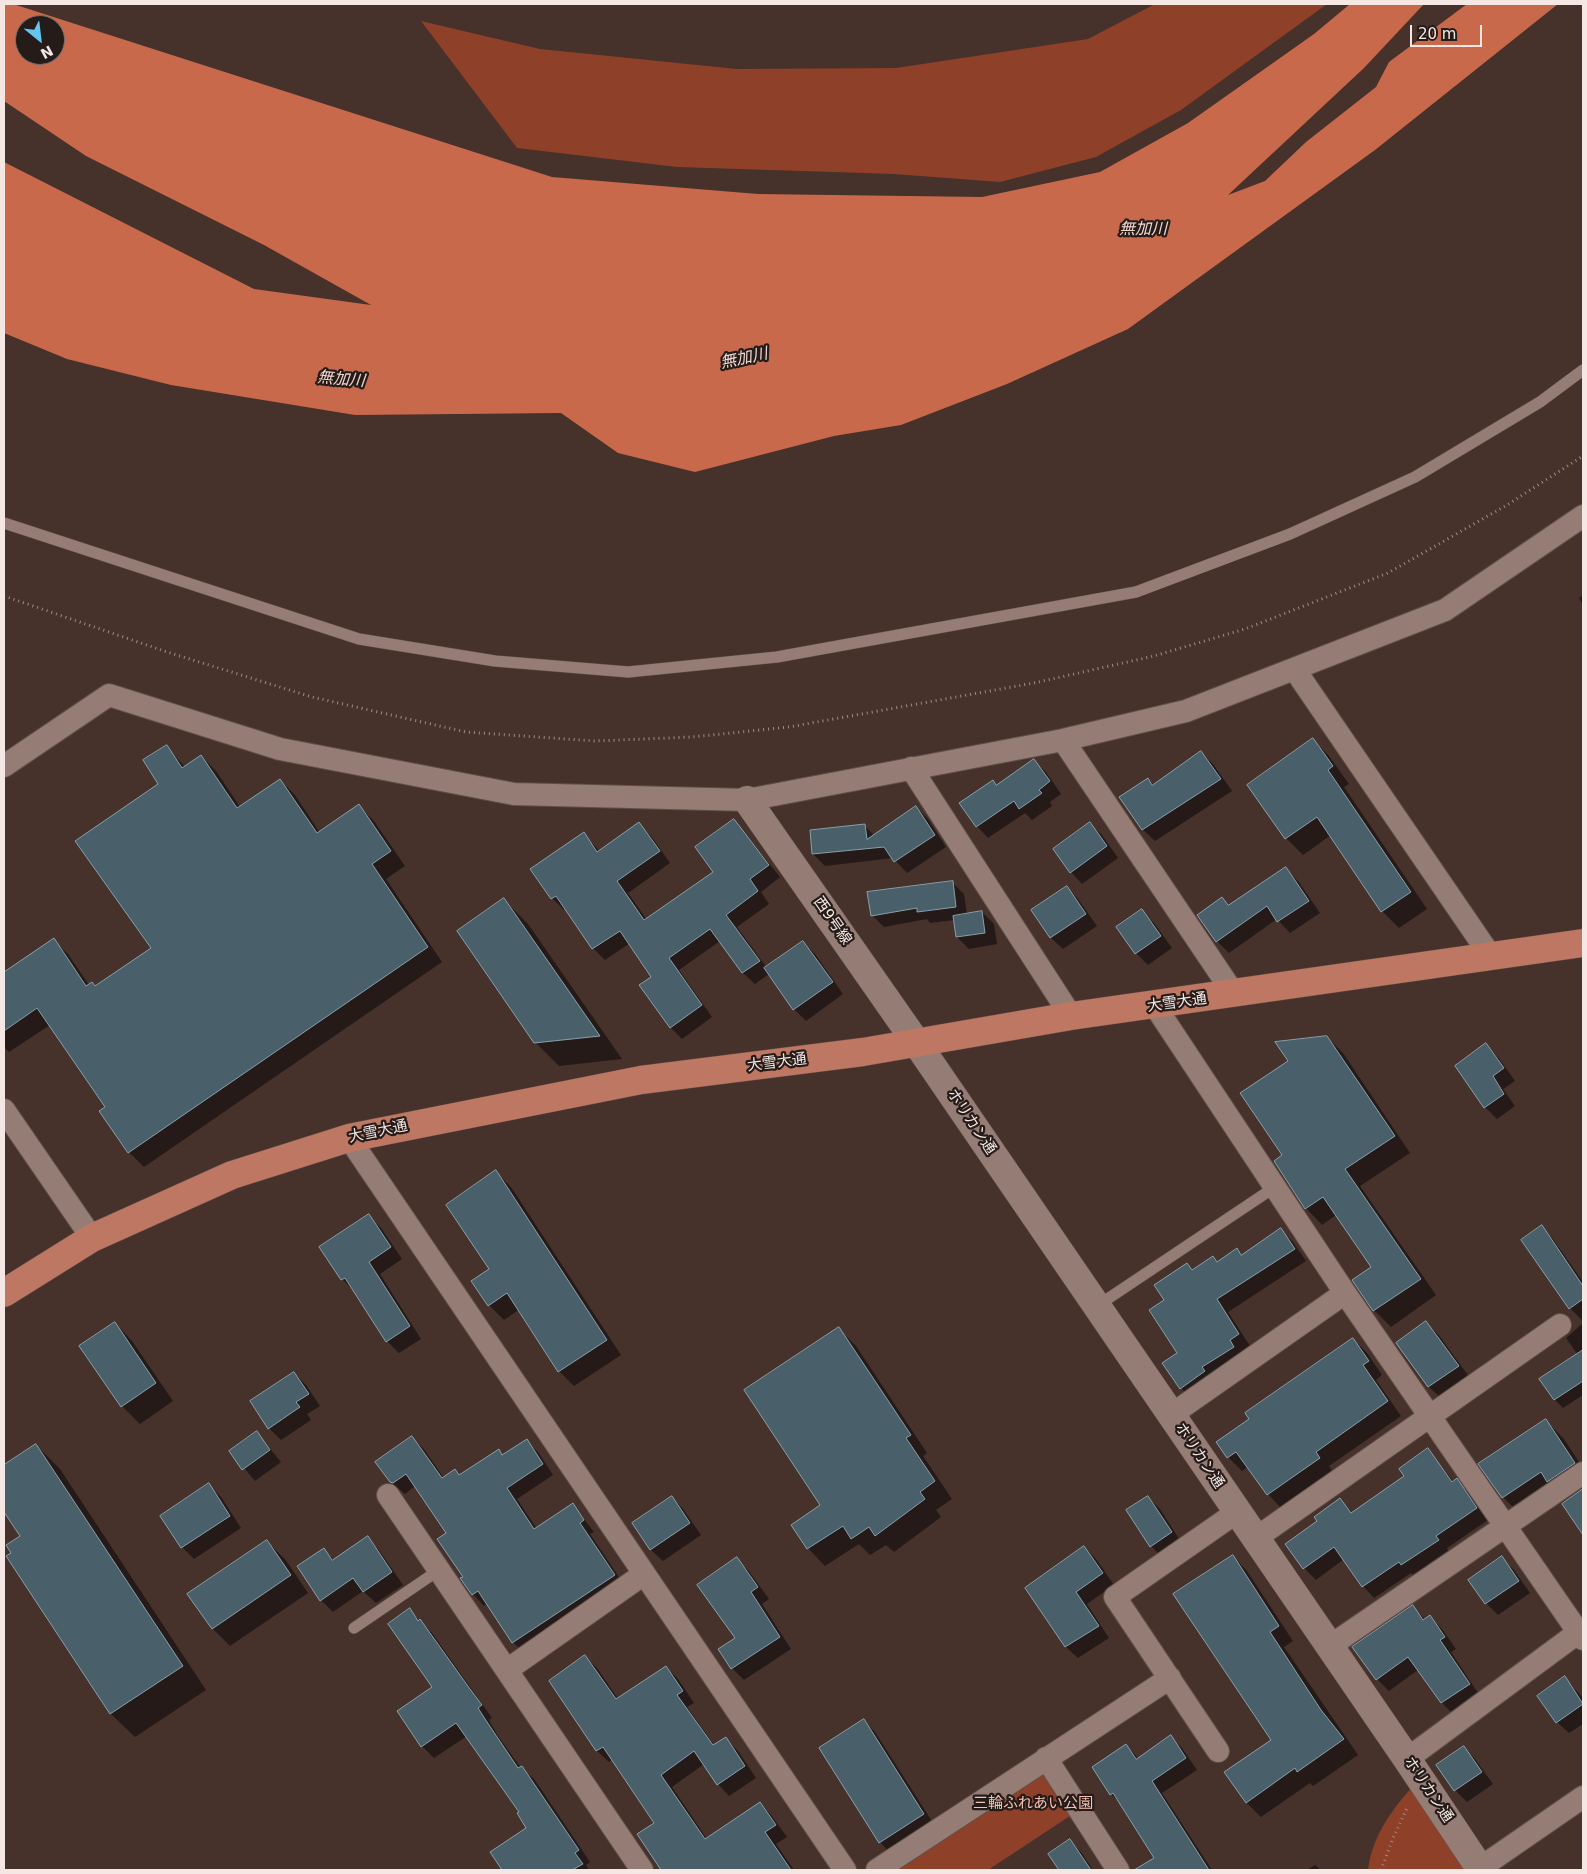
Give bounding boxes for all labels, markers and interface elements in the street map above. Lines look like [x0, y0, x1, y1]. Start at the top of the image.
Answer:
north arrow [15, 15, 65, 65]
scale bar [1412, 15, 1484, 47]
text: 20 m [1418, 25, 1456, 43]
text: N [38, 42, 56, 62]
water label: 無加川 [1119, 220, 1167, 240]
water label: 無加川 [719, 345, 769, 373]
water label: 無加川 [316, 368, 366, 392]
street label: 西9号線 [809, 893, 855, 949]
street label: 大雪大通 [1146, 990, 1208, 1016]
street label: 大雪大通 [746, 1050, 808, 1076]
street label: ホリカン通 [943, 1086, 999, 1158]
street label: 大雪大通 [347, 1117, 409, 1147]
street label: ホリカン通 [1171, 1420, 1227, 1492]
street label: ホリカン通 [1400, 1754, 1456, 1826]
park label: 三輪ふれあい公園 [973, 1795, 1093, 1813]

